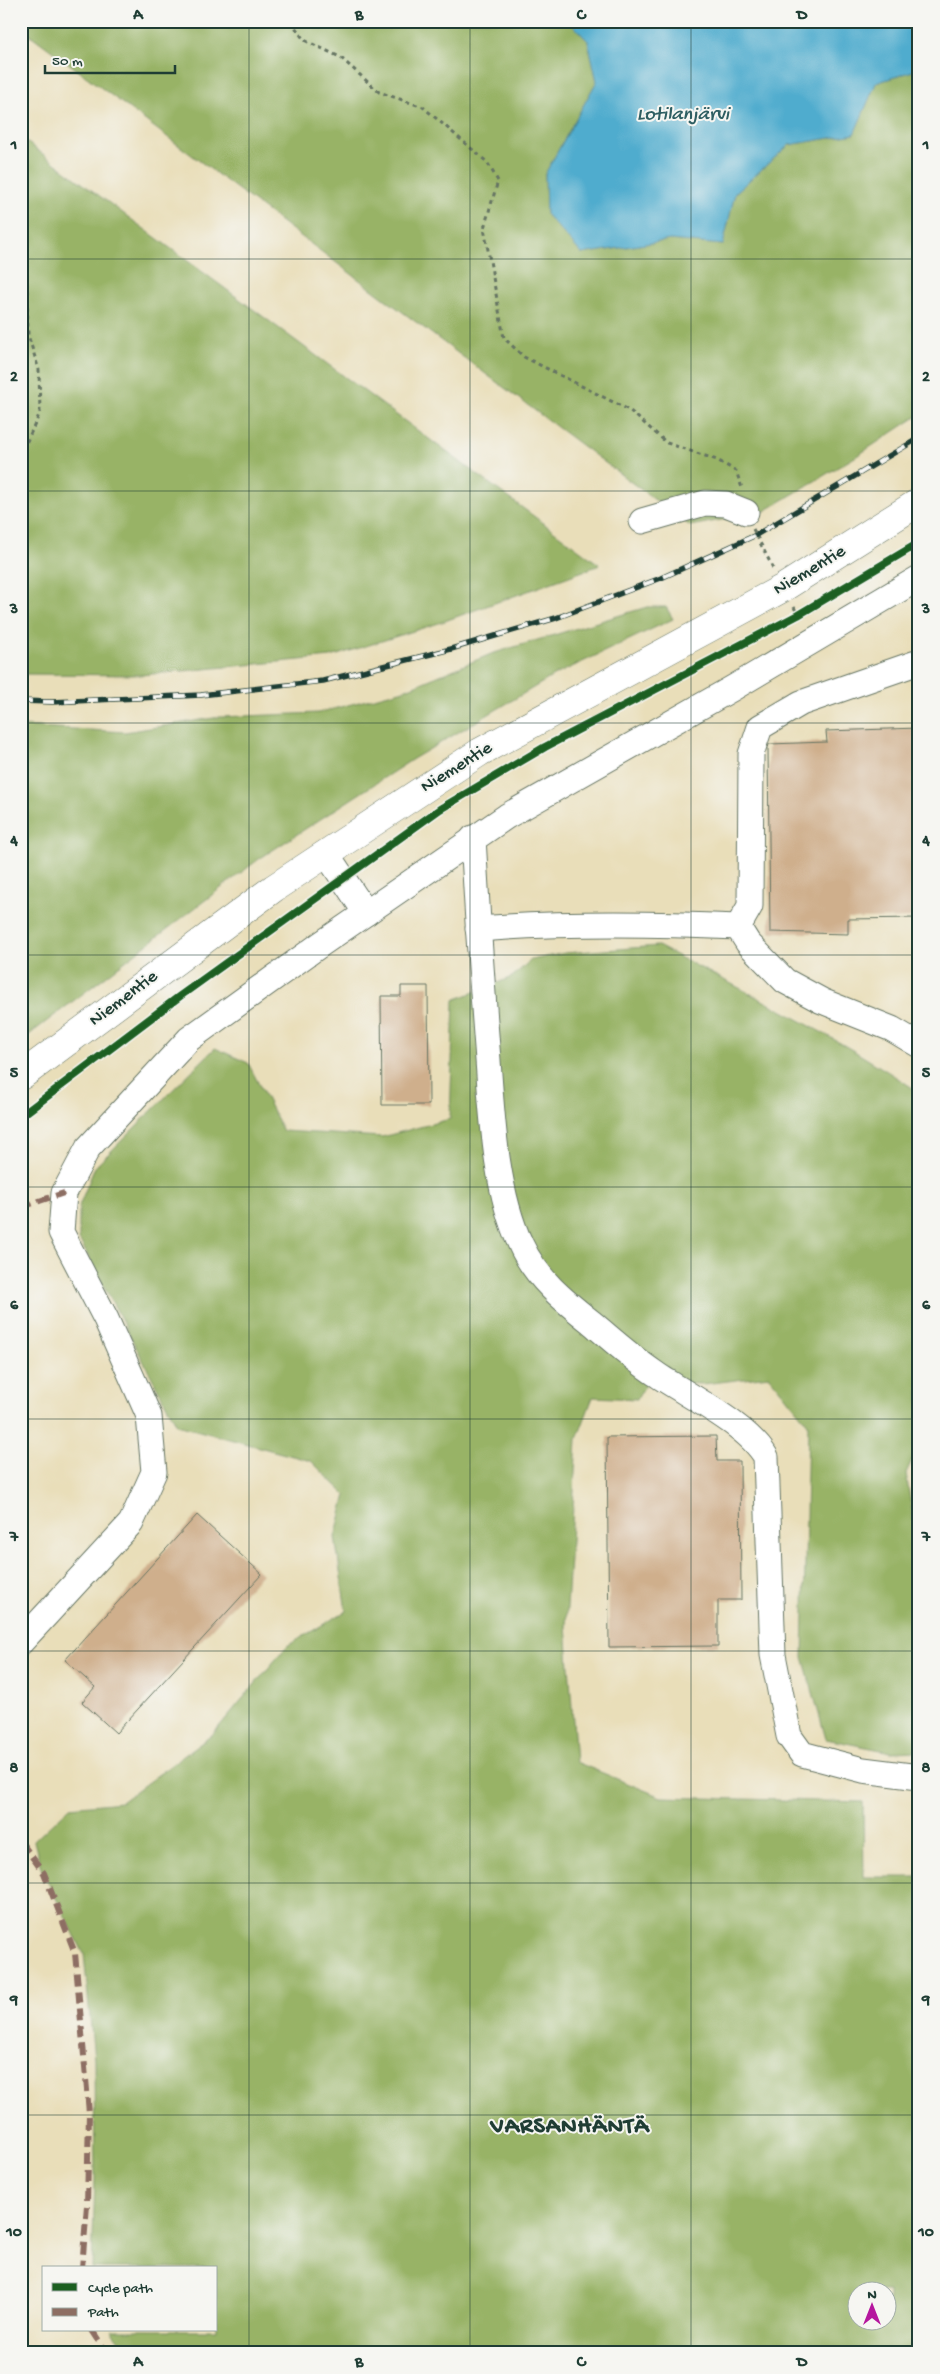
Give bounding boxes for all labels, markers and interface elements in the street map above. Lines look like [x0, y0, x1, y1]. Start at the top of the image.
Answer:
text: A [132, 7, 144, 26]
text: B [354, 7, 364, 26]
text: C [576, 7, 587, 26]
text: D [795, 7, 808, 26]
scale bar [45, 42, 175, 74]
text: 50 m [52, 53, 83, 71]
water label: Lotilanjärvi [637, 104, 732, 127]
text: 1 [10, 137, 17, 156]
text: 1 [922, 137, 929, 156]
text: 2 [10, 369, 18, 388]
text: 2 [922, 369, 930, 388]
street label: Niementie [770, 540, 851, 602]
text: 3 [9, 601, 18, 620]
text: 3 [921, 601, 930, 620]
street label: Niementie [417, 737, 497, 799]
text: 4 [9, 833, 18, 852]
text: 4 [921, 833, 930, 852]
street label: Niementie [85, 966, 163, 1032]
text: 5 [10, 1065, 19, 1084]
text: 5 [922, 1065, 931, 1084]
text: 6 [10, 1297, 19, 1316]
text: 6 [922, 1297, 931, 1316]
text: 7 [9, 1529, 19, 1548]
text: 7 [921, 1529, 931, 1548]
text: 8 [10, 1760, 19, 1779]
text: 8 [922, 1760, 931, 1779]
text: 9 [9, 1992, 18, 2011]
text: 9 [921, 1992, 930, 2011]
district label: VARSANHÄNTÄ [490, 2113, 650, 2142]
text: 10 [5, 2224, 22, 2243]
text: 10 [917, 2224, 934, 2243]
legend [42, 2266, 218, 2332]
text: Cycle path [88, 2280, 153, 2298]
north arrow [848, 2282, 898, 2332]
text: N [867, 2287, 877, 2304]
text: Path [87, 2304, 119, 2322]
text: A [132, 2354, 144, 2373]
text: B [354, 2354, 364, 2373]
text: C [576, 2354, 587, 2373]
text: D [795, 2354, 808, 2373]

